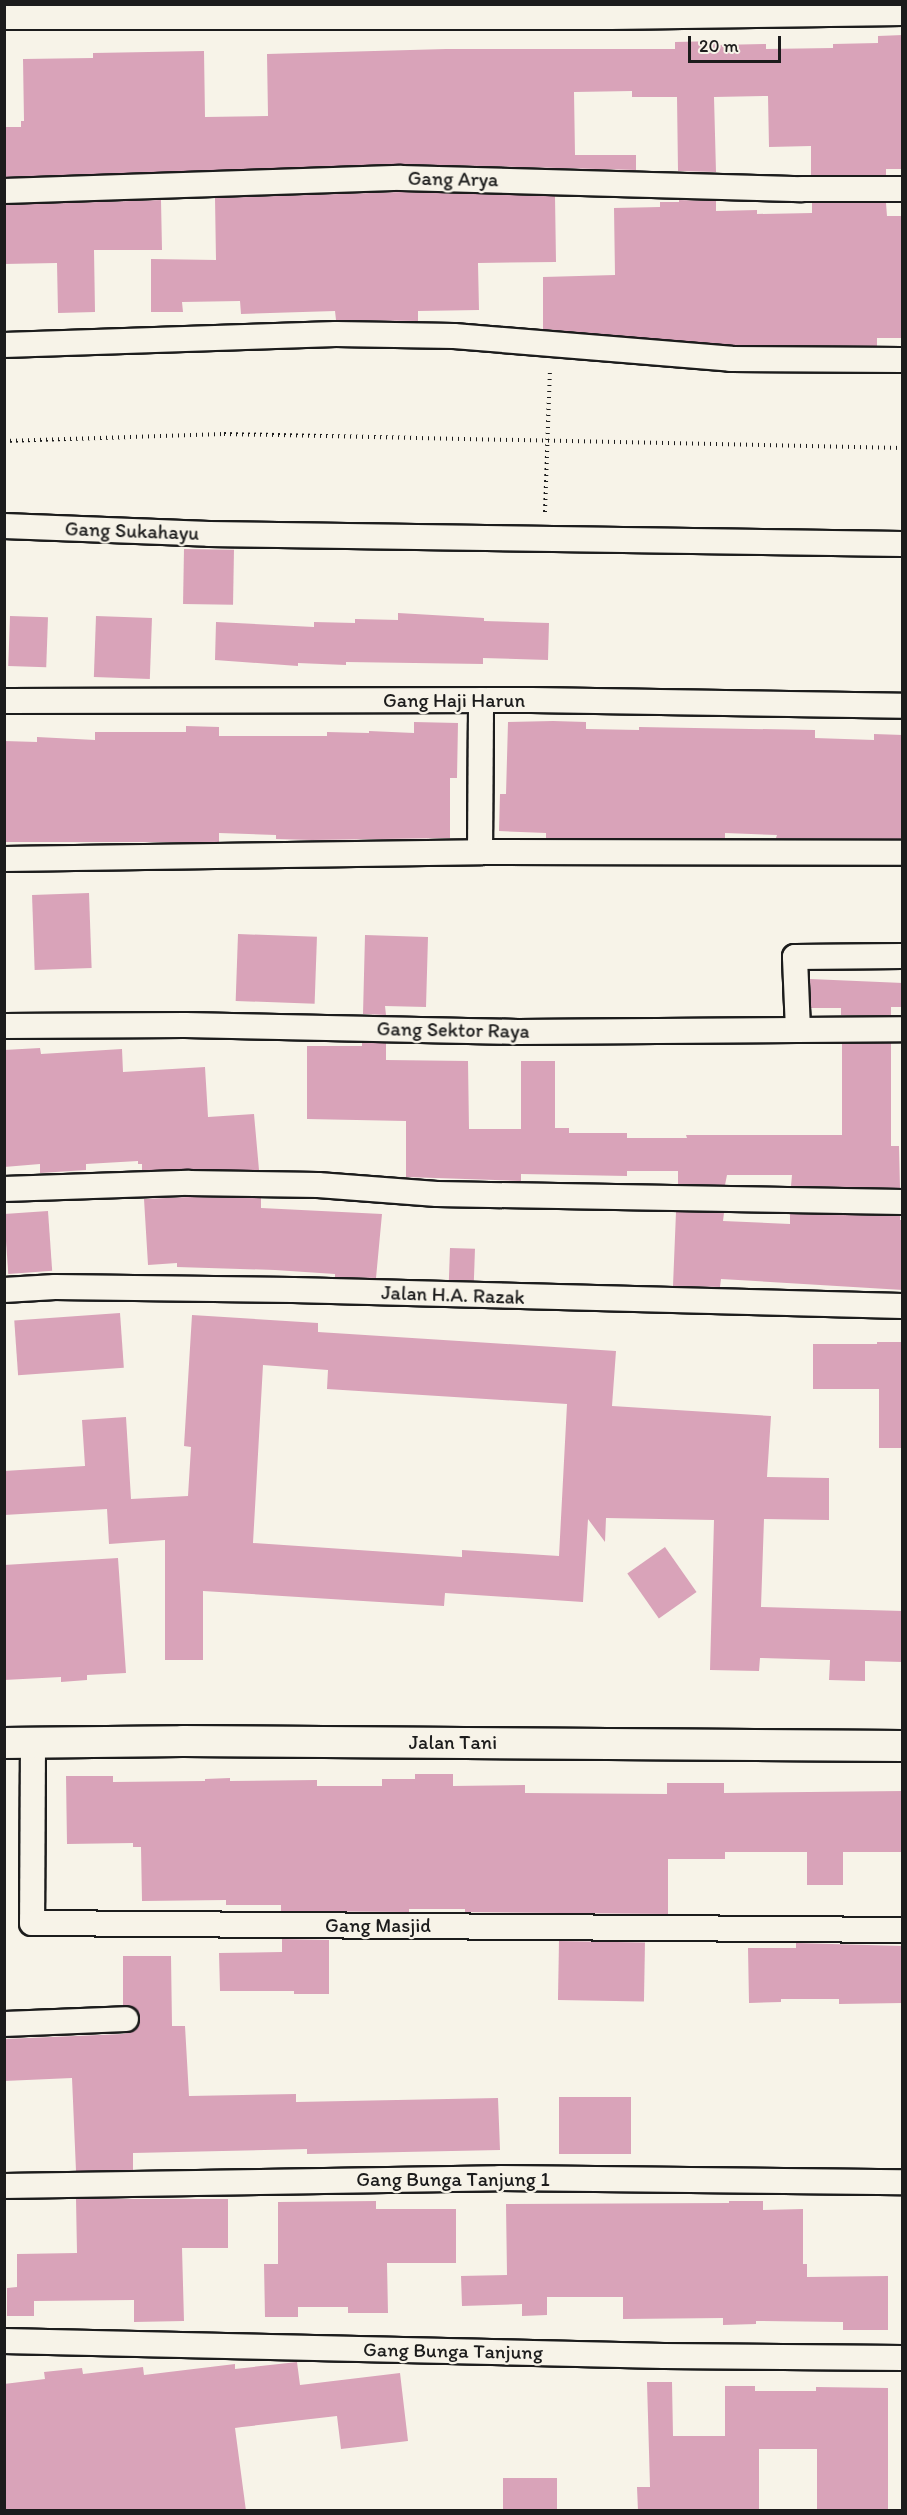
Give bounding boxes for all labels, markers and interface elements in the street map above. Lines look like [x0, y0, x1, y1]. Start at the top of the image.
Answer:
scale bar [691, 24, 784, 62]
text: 20 m [699, 35, 739, 57]
street label: Gang Arya [407, 166, 499, 192]
street label: Gang Sukahayu [65, 517, 199, 545]
street label: Gang Haji Harun [383, 688, 525, 712]
street label: Gang Sektor Raya [376, 1017, 530, 1043]
street label: Jalan H.A. Razak [381, 1281, 525, 1309]
street label: Jalan Tani [410, 1730, 496, 1754]
street label: Gang Masjid [325, 1913, 431, 1937]
street label: Gang Bunga Tanjung 1 [357, 2167, 549, 2191]
street label: Gang Bunga Tanjung [364, 2337, 542, 2365]

